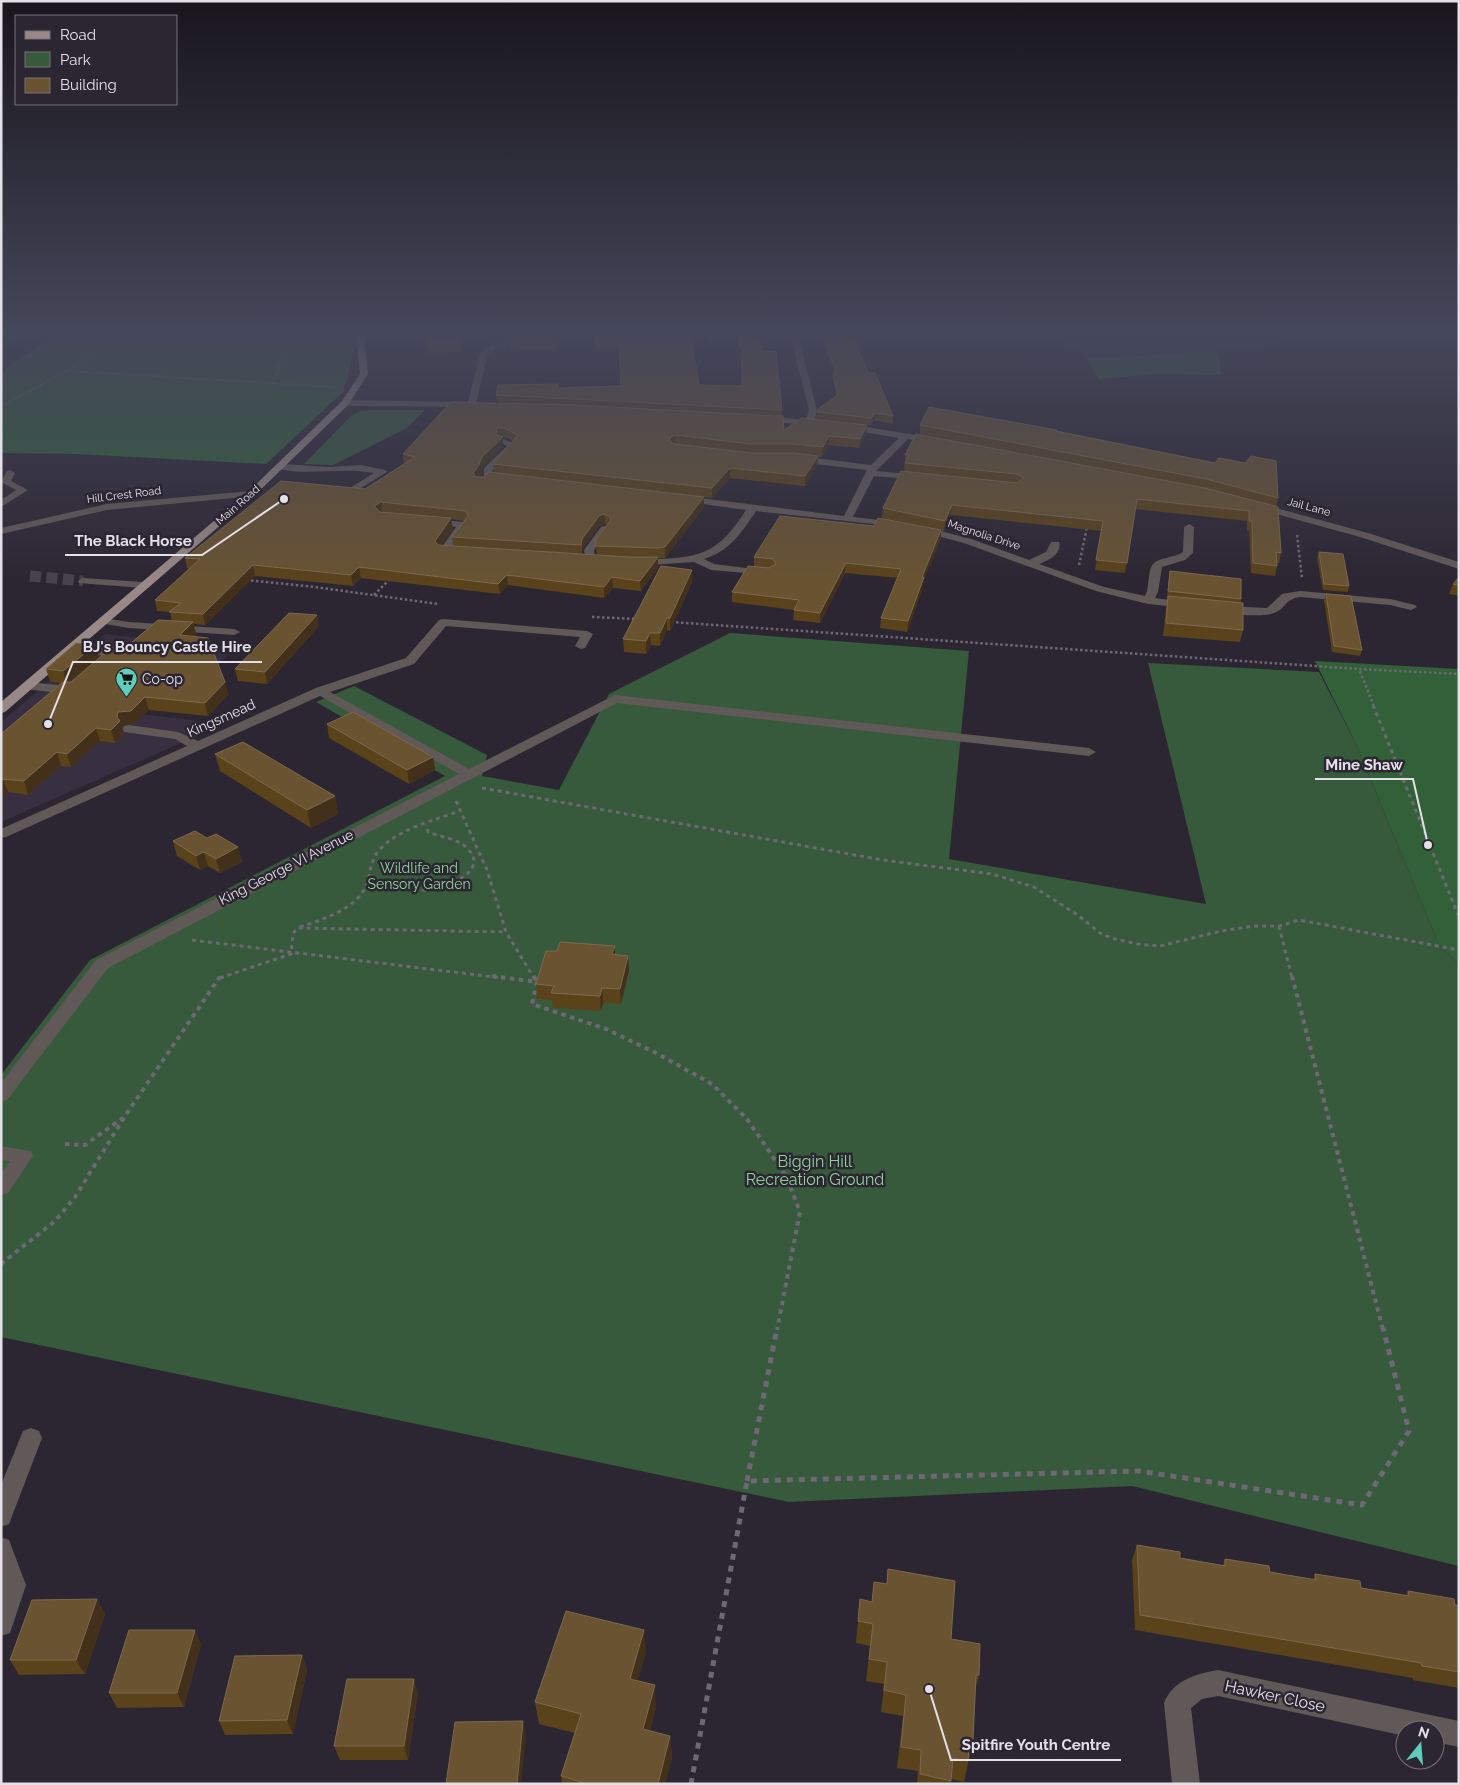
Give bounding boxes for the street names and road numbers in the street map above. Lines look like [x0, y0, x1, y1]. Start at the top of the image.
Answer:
street label: Main Road [214, 482, 263, 527]
street label: Hill Crest Road [86, 484, 162, 506]
street label: Jail Lane [1286, 495, 1333, 519]
street label: Magnolia Drive [946, 517, 1023, 553]
street label: Kingsmead [184, 696, 258, 740]
street label: King George VI Avenue [216, 826, 356, 908]
street label: Hawker Close [1223, 1676, 1327, 1716]

